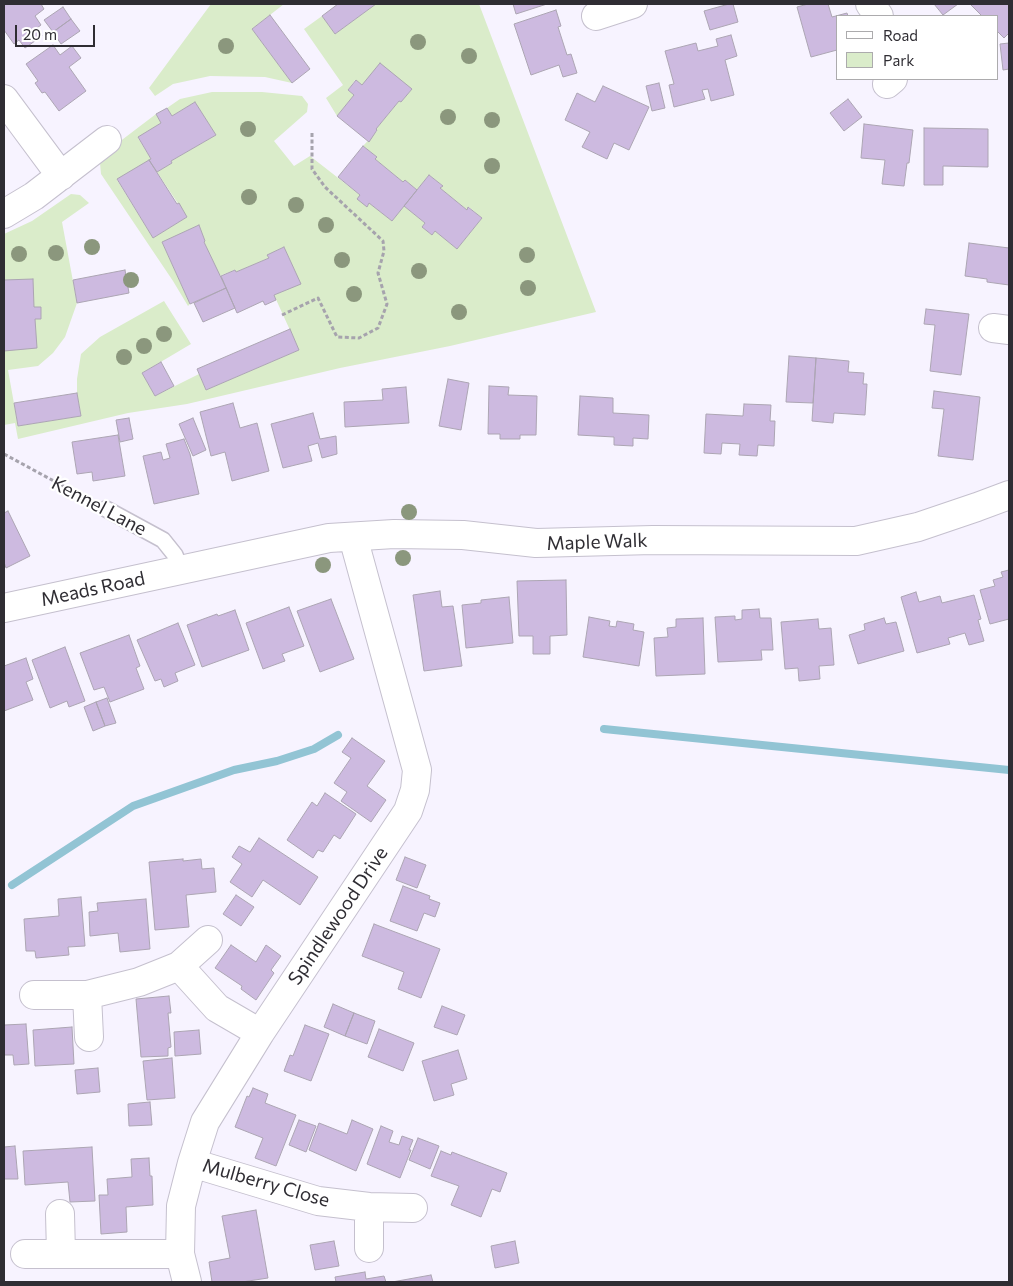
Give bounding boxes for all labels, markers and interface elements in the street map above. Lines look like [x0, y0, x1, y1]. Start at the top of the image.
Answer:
scale bar [18, 15, 98, 47]
legend [836, 15, 998, 80]
text: 20 m [23, 25, 57, 43]
text: Road [883, 26, 918, 44]
text: Park [883, 51, 914, 69]
street label: Kennel Lane [48, 472, 150, 540]
street label: Maple Walk [546, 529, 648, 555]
street label: Meads Road [39, 567, 147, 611]
street label: Spindlewood Drive [283, 843, 393, 989]
street label: Mulberry Close [200, 1154, 332, 1212]

